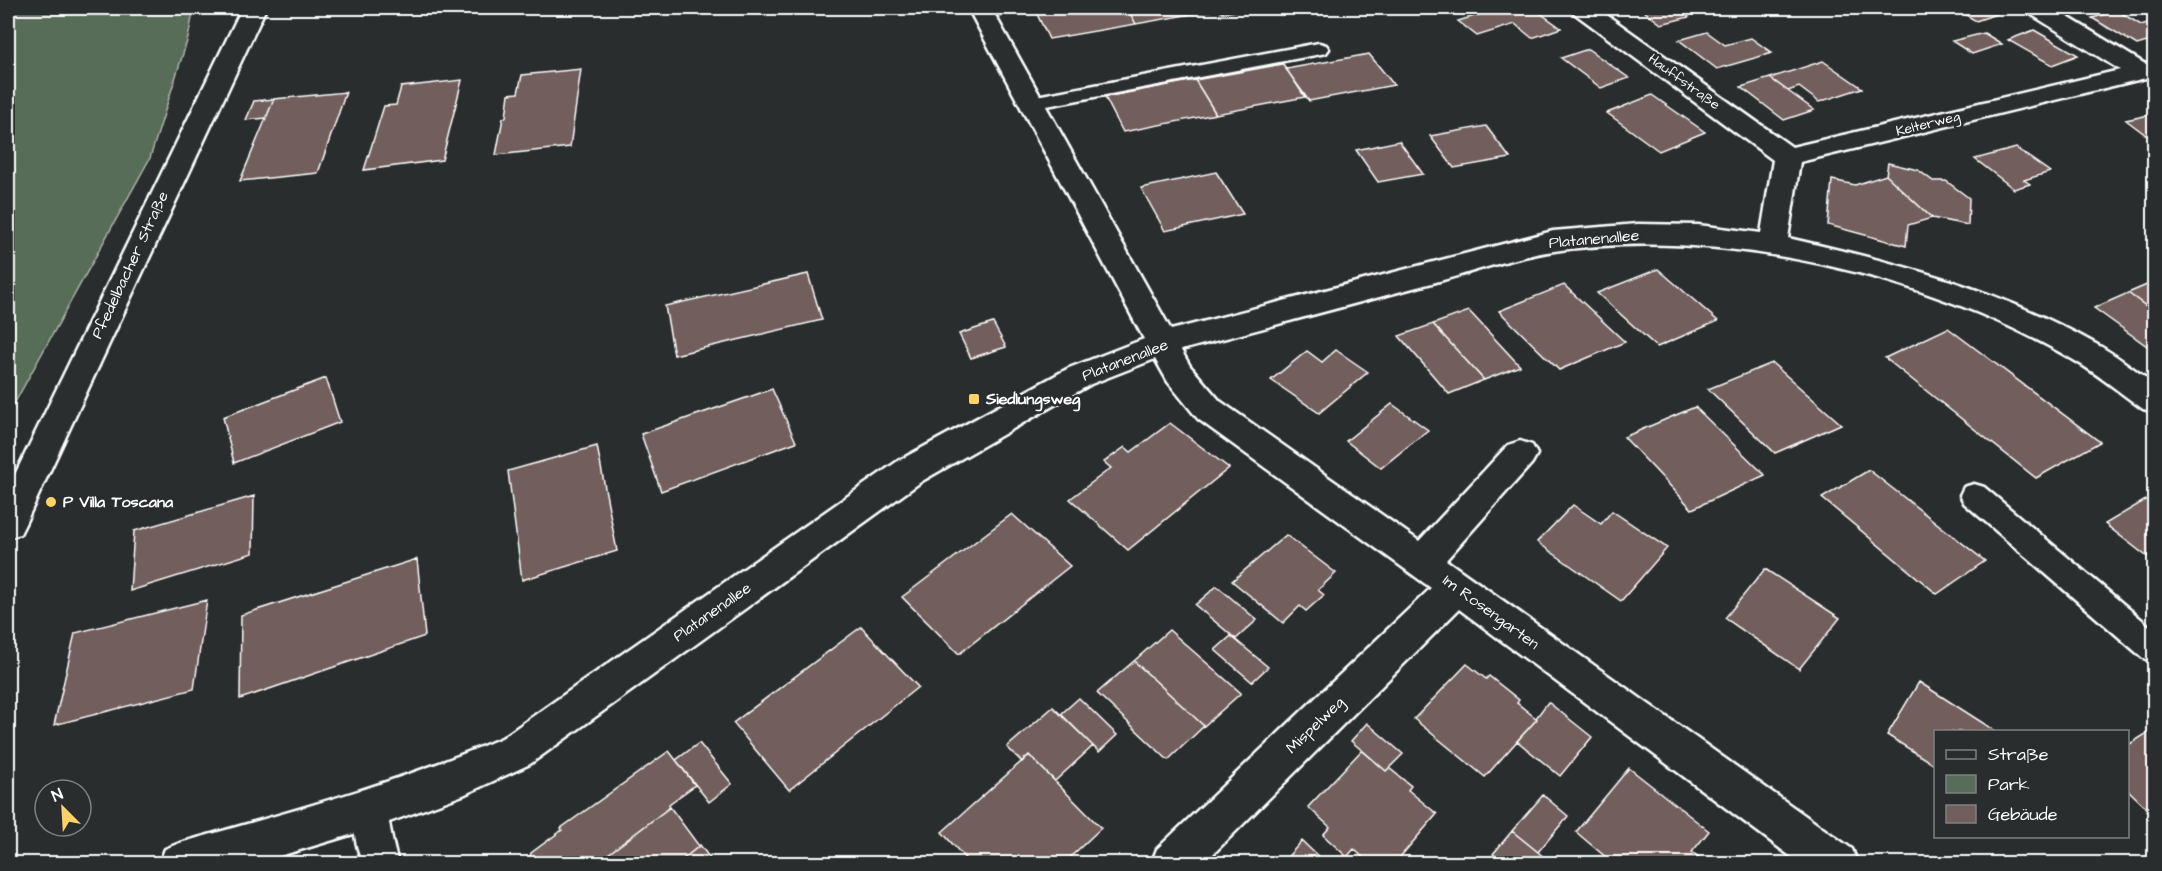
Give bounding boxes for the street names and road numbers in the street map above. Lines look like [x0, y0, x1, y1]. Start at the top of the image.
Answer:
street label: Hauffstraße [1644, 49, 1724, 115]
street label: Kelterweg [1894, 106, 1962, 142]
street label: Pfedelbacher Straße [86, 187, 174, 342]
street label: Platanenallee [1548, 224, 1640, 254]
street label: Platanenallee [1079, 333, 1172, 387]
street label: Im Rosengarten [1438, 569, 1544, 655]
street label: Platanenallee [669, 577, 756, 647]
street label: Mispelweg [1281, 692, 1350, 759]

